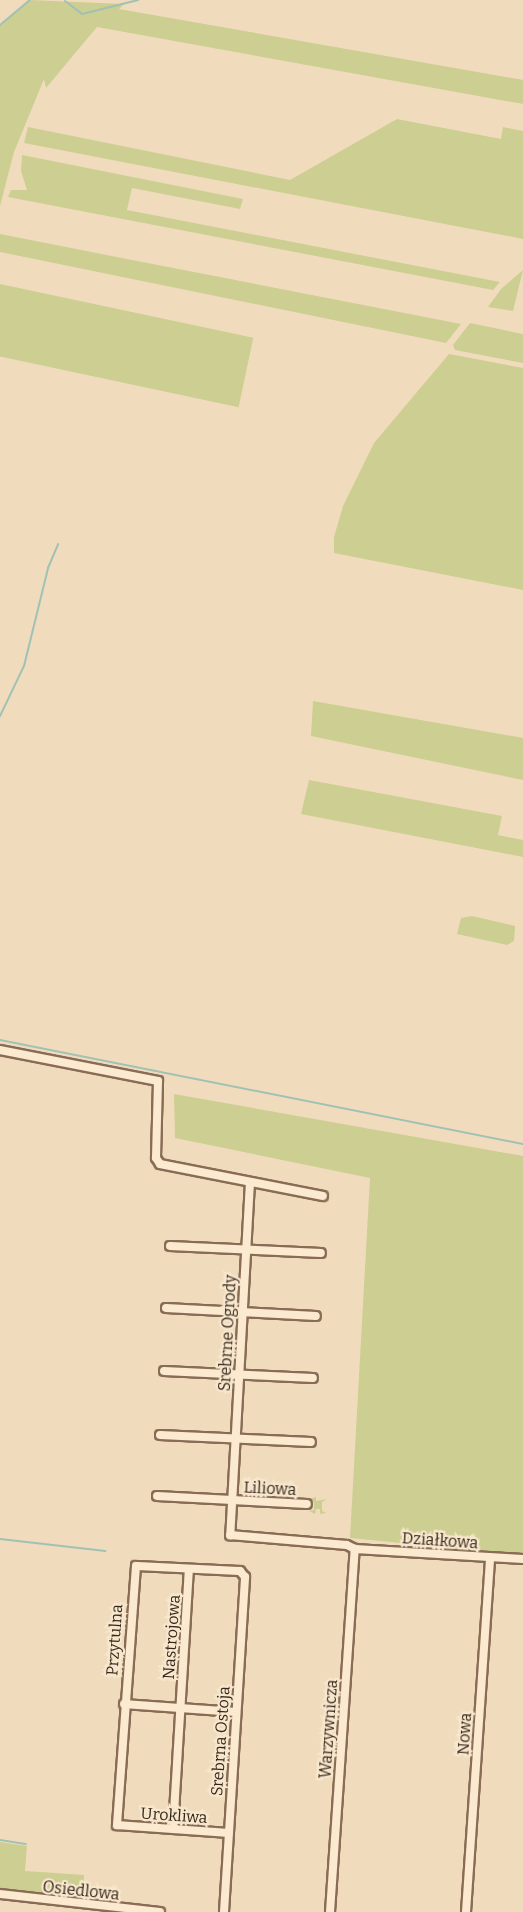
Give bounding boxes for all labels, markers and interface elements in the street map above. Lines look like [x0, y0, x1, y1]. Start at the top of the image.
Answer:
street label: Srebrne Ogrody [215, 1274, 241, 1392]
street label: Liliowa [243, 1478, 297, 1500]
street label: Działkowa [401, 1529, 479, 1553]
street label: Nastrojowa [159, 1594, 185, 1680]
street label: Przytulna [103, 1604, 127, 1676]
street label: Warzywnicza [316, 1679, 342, 1779]
street label: Srebrna Ostoja [208, 1685, 234, 1797]
street label: Nowa [454, 1712, 476, 1756]
street label: Urokliwa [140, 1804, 208, 1828]
street label: Osiedlowa [42, 1877, 120, 1905]

